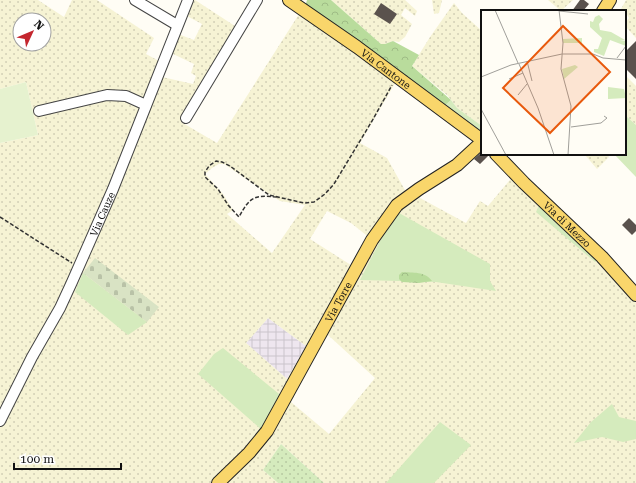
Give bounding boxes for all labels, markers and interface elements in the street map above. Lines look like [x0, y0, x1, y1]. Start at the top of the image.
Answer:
inset map [481, 10, 626, 155]
north arrow [12, 12, 52, 52]
text: N [31, 18, 47, 33]
street label: Via Cantone [359, 47, 413, 91]
street label: Via Cauze [88, 190, 117, 238]
street label: Via di Mezzo [541, 200, 593, 249]
street label: Via Torre [323, 280, 354, 324]
scale bar [14, 445, 121, 471]
text: 100 m [20, 452, 54, 466]

